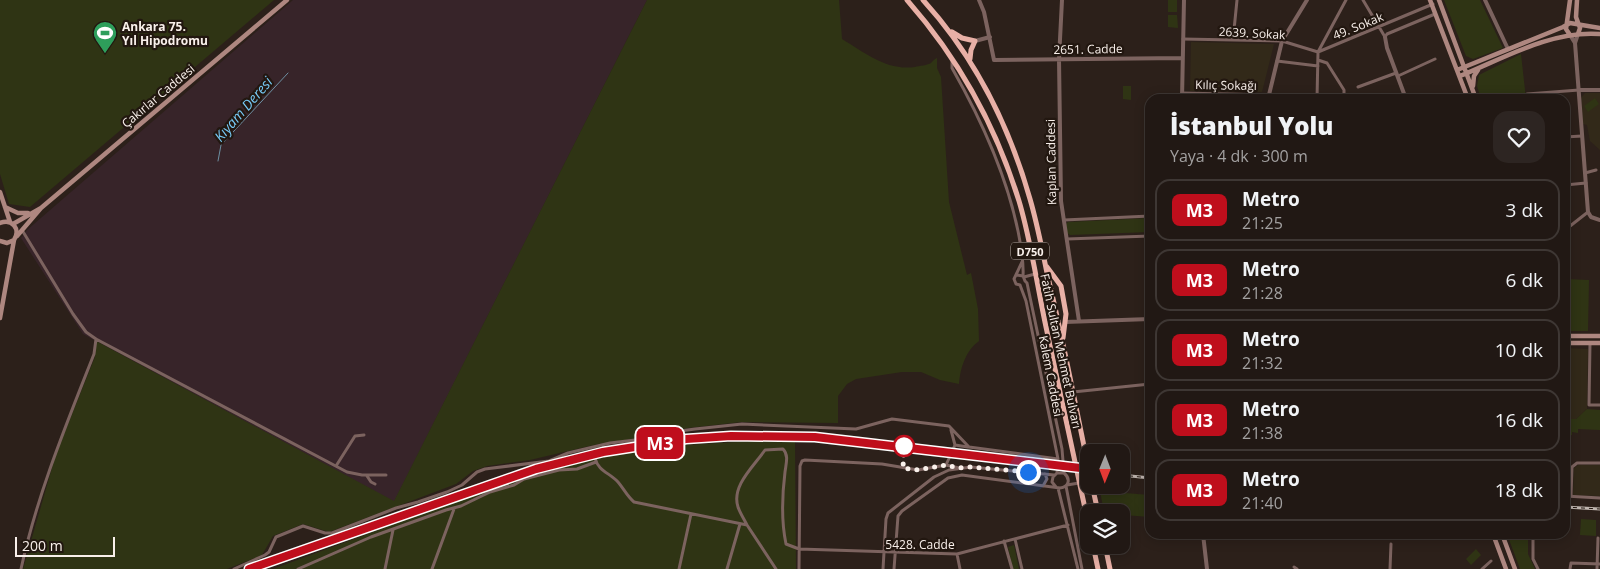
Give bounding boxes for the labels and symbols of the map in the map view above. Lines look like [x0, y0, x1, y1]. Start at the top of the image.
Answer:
street label: 49. Sokak [1330, 8, 1386, 44]
place label: Ankara 75. Yıl Hipodromu [122, 18, 208, 49]
sports icon: Ankara 75. Yıl Hipodromu [92, 20, 118, 54]
street label: 2639. Sokak [1218, 23, 1286, 43]
street label: 2651. Cadde [1053, 40, 1123, 58]
street label: Çakırlar Caddesi [118, 60, 198, 132]
water label: Kıyam Deresi [210, 72, 277, 145]
street label: Kılıç Sokağı [1195, 76, 1257, 94]
street label: Kaplan Caddesi [1042, 119, 1060, 205]
road number: D750 [1011, 242, 1049, 260]
street label: Fatih Sultan Mehmet Bulvarı [1036, 272, 1086, 430]
street label: Kalem Caddesi [1035, 334, 1067, 418]
line badge: M3 [638, 427, 682, 459]
unlabelled marker [893, 435, 915, 457]
north arrow [1080, 444, 1130, 494]
your location [1016, 460, 1041, 485]
scale bar [15, 534, 115, 557]
street label: 5428. Cadde [885, 536, 955, 553]

